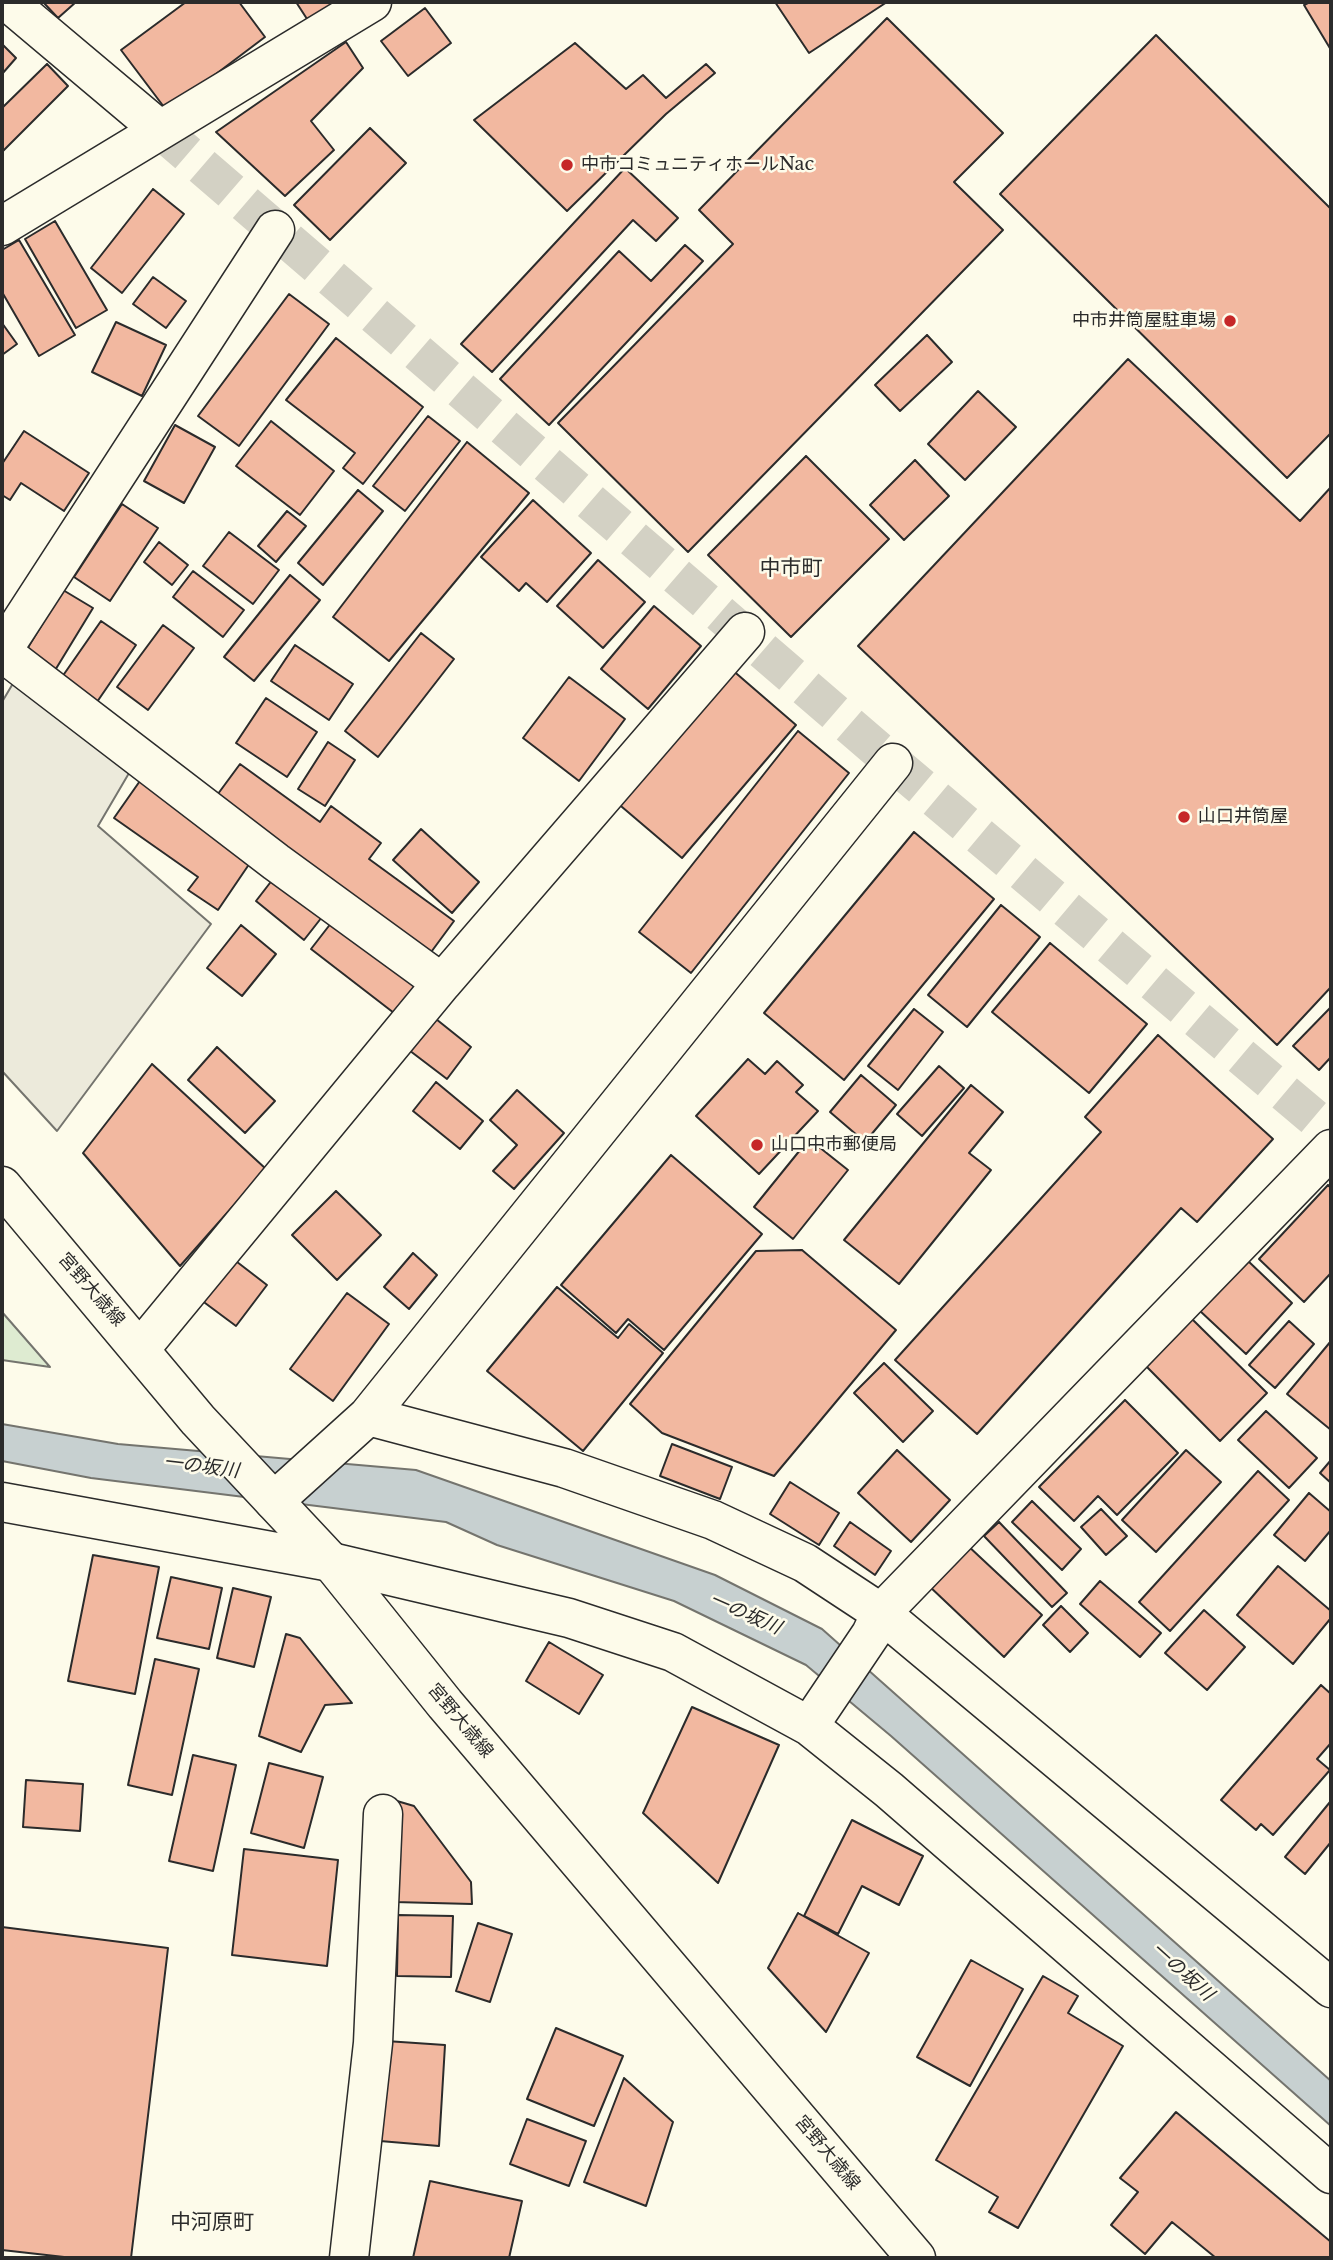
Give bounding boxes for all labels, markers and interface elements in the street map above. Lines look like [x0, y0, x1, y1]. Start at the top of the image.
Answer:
place label: 中市コミュニティホールNac [581, 154, 814, 176]
marker: 中市コミュニティホールNac [559, 157, 575, 173]
place label: 中市井筒屋駐車場 [1072, 310, 1216, 332]
marker: 中市井筒屋駐車場 [1222, 313, 1238, 329]
district label: 中市町 [760, 556, 822, 582]
place label: 山口井筒屋 [1198, 806, 1288, 828]
marker: 山口井筒屋 [1176, 809, 1192, 825]
place label: 山口中市郵便局 [771, 1134, 897, 1156]
marker: 山口中市郵便局 [749, 1137, 765, 1153]
street label: 宮野大歳線 [53, 1249, 129, 1331]
water label: 一の坂川 [162, 1451, 240, 1483]
water label: 一の坂川 [706, 1588, 784, 1640]
street label: 宮野大歳線 [423, 1680, 497, 1762]
water label: 一の坂川 [1146, 1938, 1218, 2006]
street label: 宮野大歳線 [790, 2112, 864, 2194]
district label: 中河原町 [170, 2210, 254, 2236]

